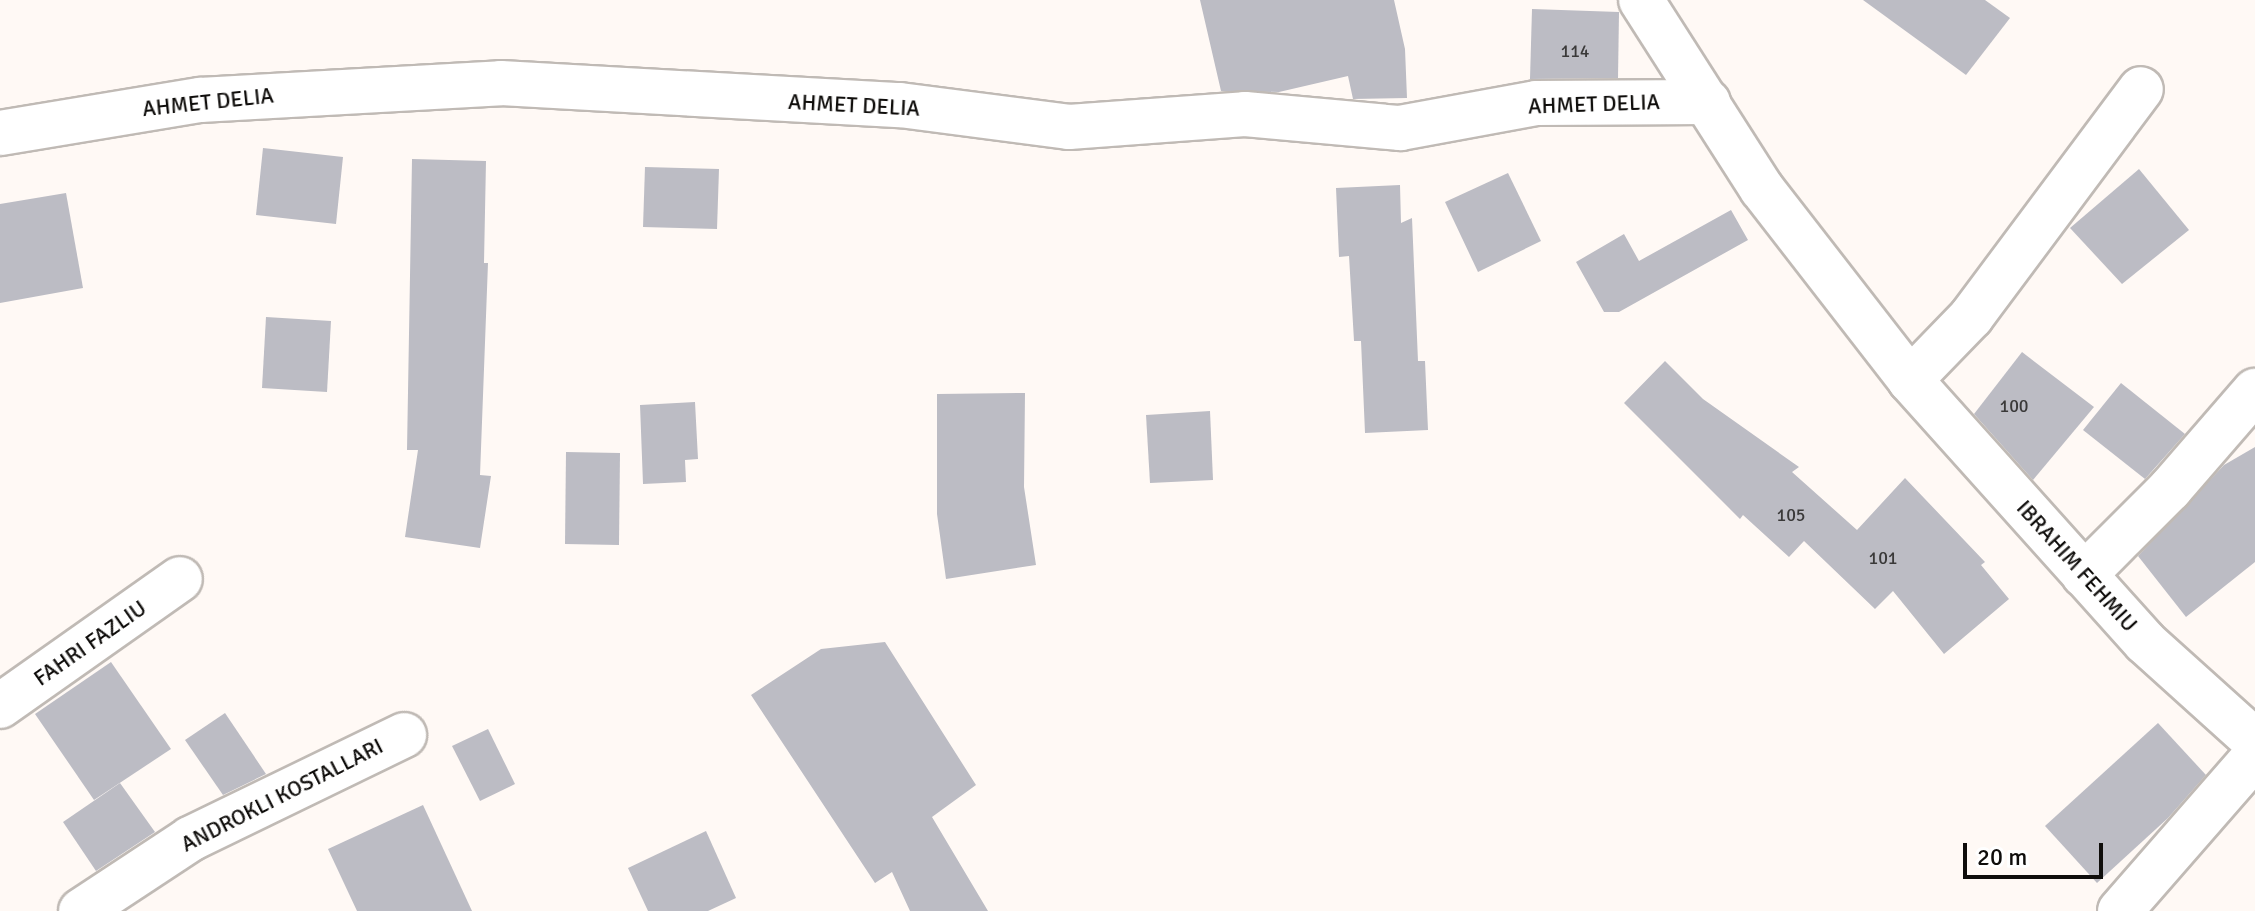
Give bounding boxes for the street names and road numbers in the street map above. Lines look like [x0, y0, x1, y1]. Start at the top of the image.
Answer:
street label: AHMET DELIA [141, 82, 275, 122]
street label: AHMET DELIA [787, 88, 921, 122]
street label: AHMET DELIA [1528, 89, 1660, 119]
street label: IBRAHIM FEHMIU [2011, 495, 2143, 637]
street label: FAHRI FAZLIU [29, 595, 151, 691]
street label: ANDROKLI KOSTALLARI [177, 733, 387, 857]

